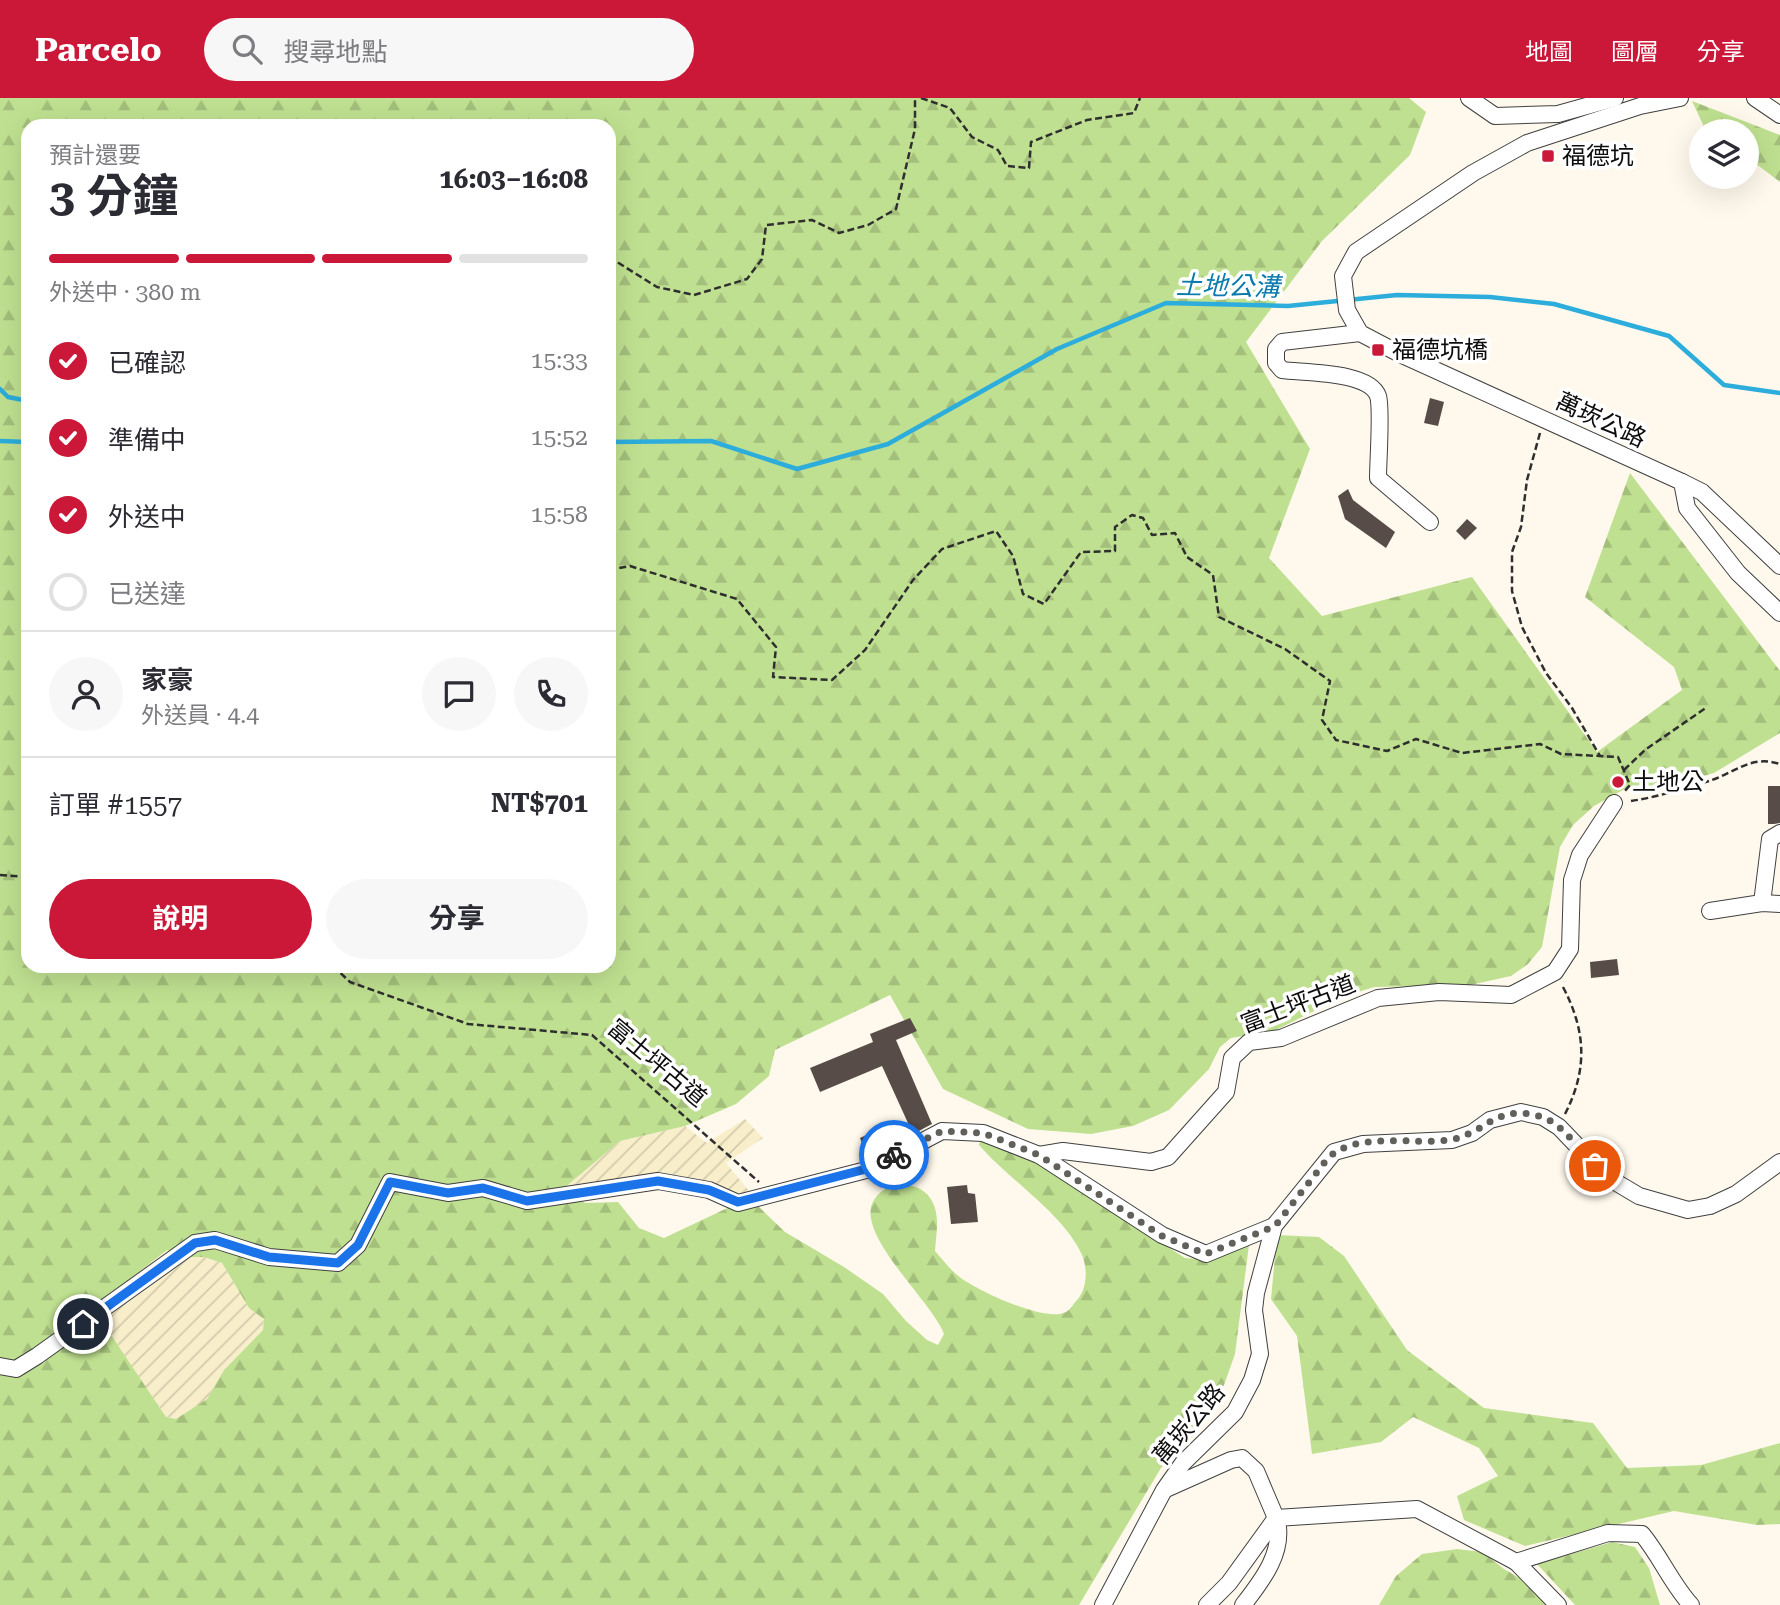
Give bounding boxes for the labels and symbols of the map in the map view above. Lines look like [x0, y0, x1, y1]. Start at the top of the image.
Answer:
place label: 福德坑 [1562, 142, 1634, 170]
marker: 福德坑 [1540, 148, 1556, 164]
water label: 土地公溝 [1176, 270, 1284, 302]
place label: 福德坑橋 [1392, 336, 1488, 364]
marker: 福德坑橋 [1370, 342, 1386, 358]
street label: 萬崁公路 [1552, 387, 1650, 453]
place label: 土地公 [1632, 768, 1704, 796]
marker: 土地公 [1610, 774, 1626, 790]
street label: 富士坪古道 [1237, 969, 1359, 1039]
street label: 富士坪古道 [602, 1014, 712, 1112]
courier [859, 1120, 929, 1190]
pin [1565, 1136, 1625, 1196]
pin [53, 1294, 113, 1354]
street label: 萬崁公路 [1147, 1378, 1231, 1470]

